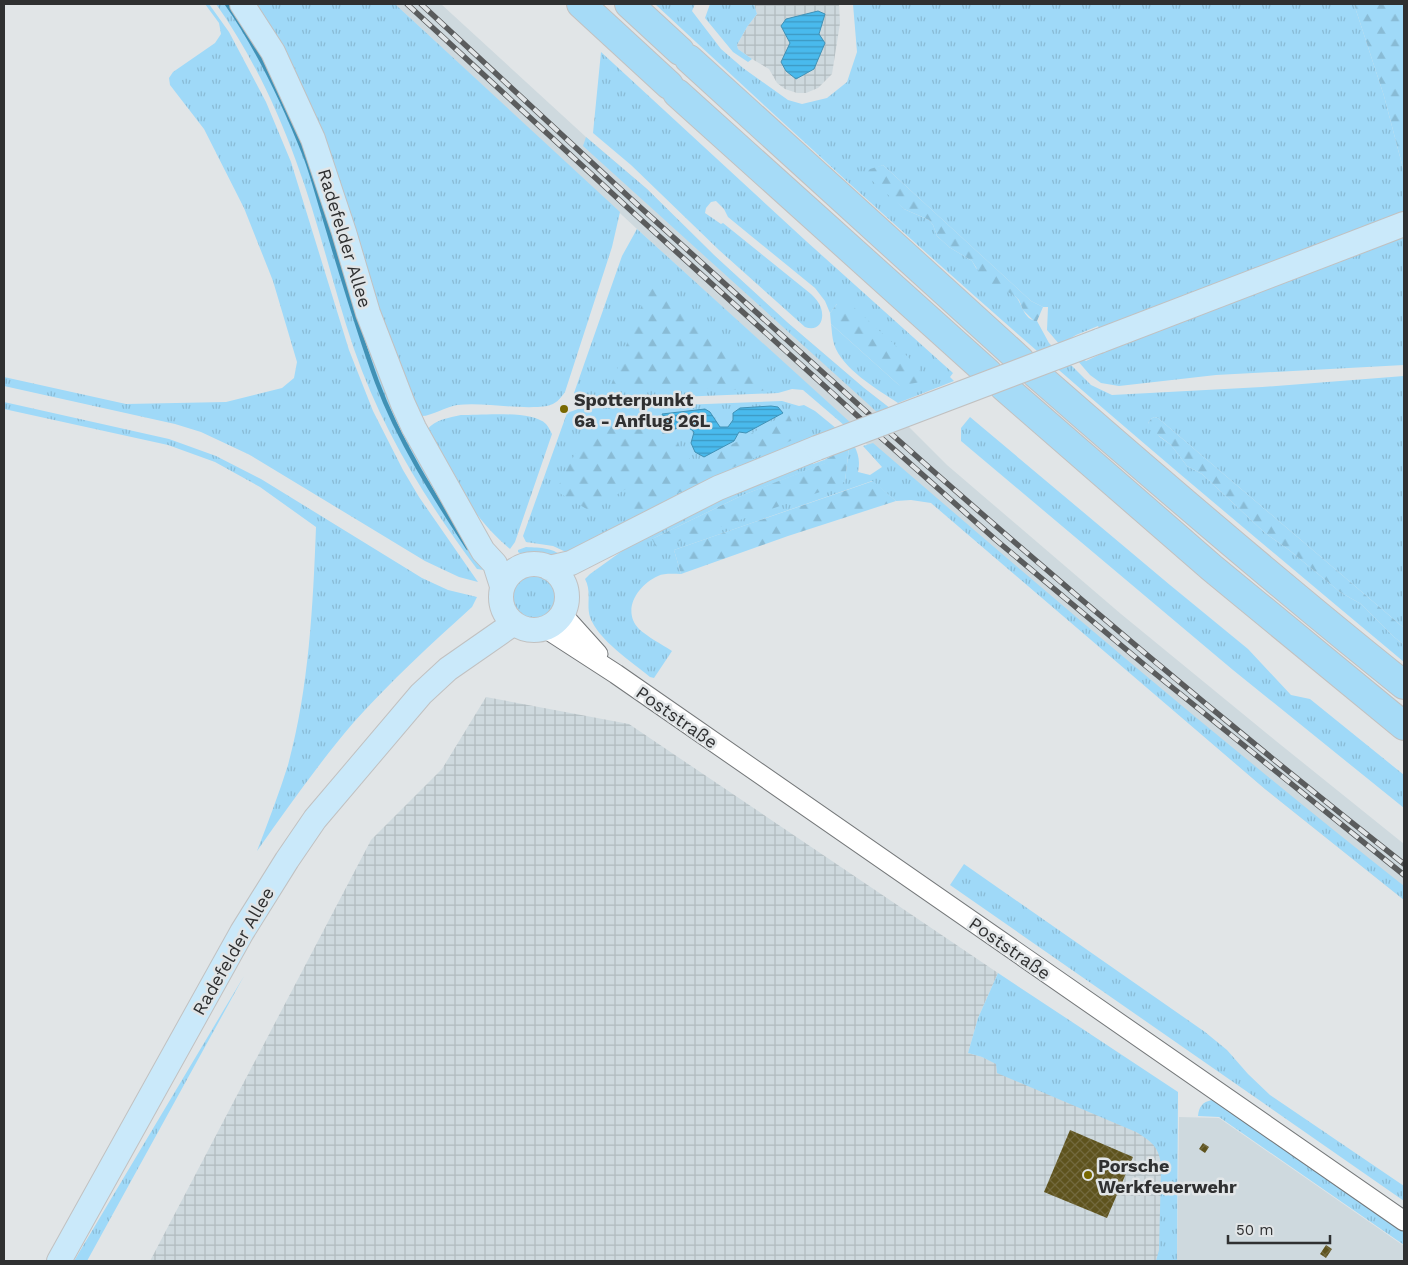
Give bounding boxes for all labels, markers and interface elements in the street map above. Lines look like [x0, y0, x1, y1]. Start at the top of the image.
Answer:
street label: Radefelder Allee [314, 166, 376, 310]
place label: Spotterpunkt 6a - Anflug 26L [574, 389, 711, 431]
marker: Spotterpunkt 6a - Anflug 26L [558, 403, 570, 415]
street label: Poststraße [632, 681, 722, 753]
street label: Radefelder Allee [188, 883, 278, 1019]
street label: Poststraße [965, 912, 1055, 984]
place label: Porsche Werkfeuerwehr [1098, 1155, 1237, 1197]
marker: Porsche Werkfeuerwehr [1082, 1169, 1094, 1181]
scale bar [1228, 1212, 1330, 1244]
text: 50 m [1236, 1221, 1273, 1239]

